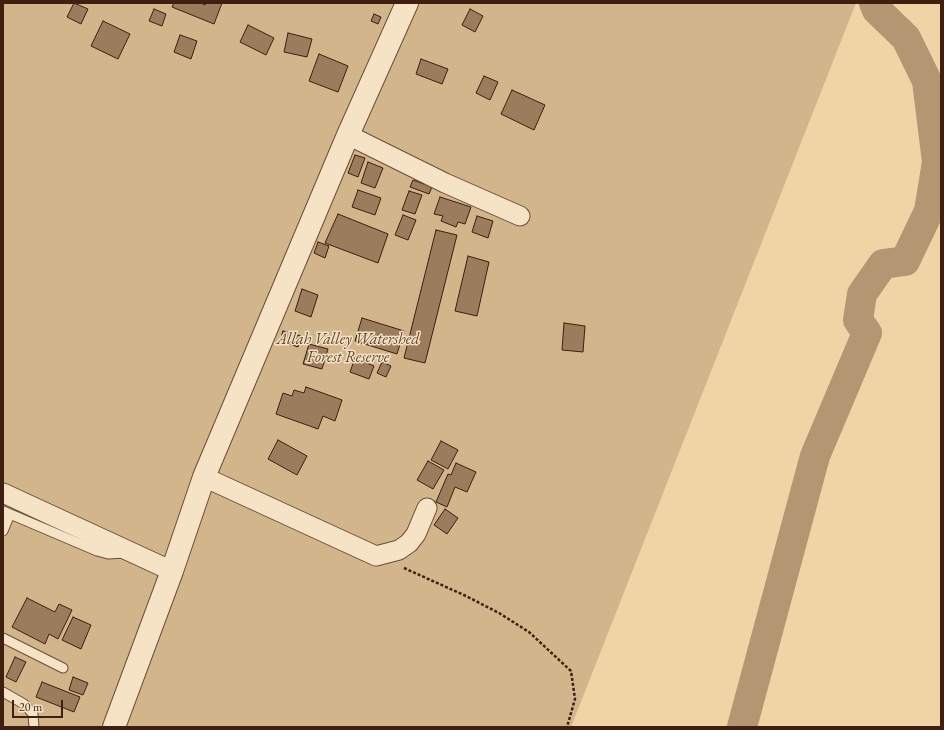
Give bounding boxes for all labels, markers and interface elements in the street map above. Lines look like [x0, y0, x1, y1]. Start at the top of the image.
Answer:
park label: Allah Valley Watershed Forest Reserve [277, 330, 419, 368]
scale bar [14, 692, 65, 718]
text: 20 m [19, 699, 42, 715]

